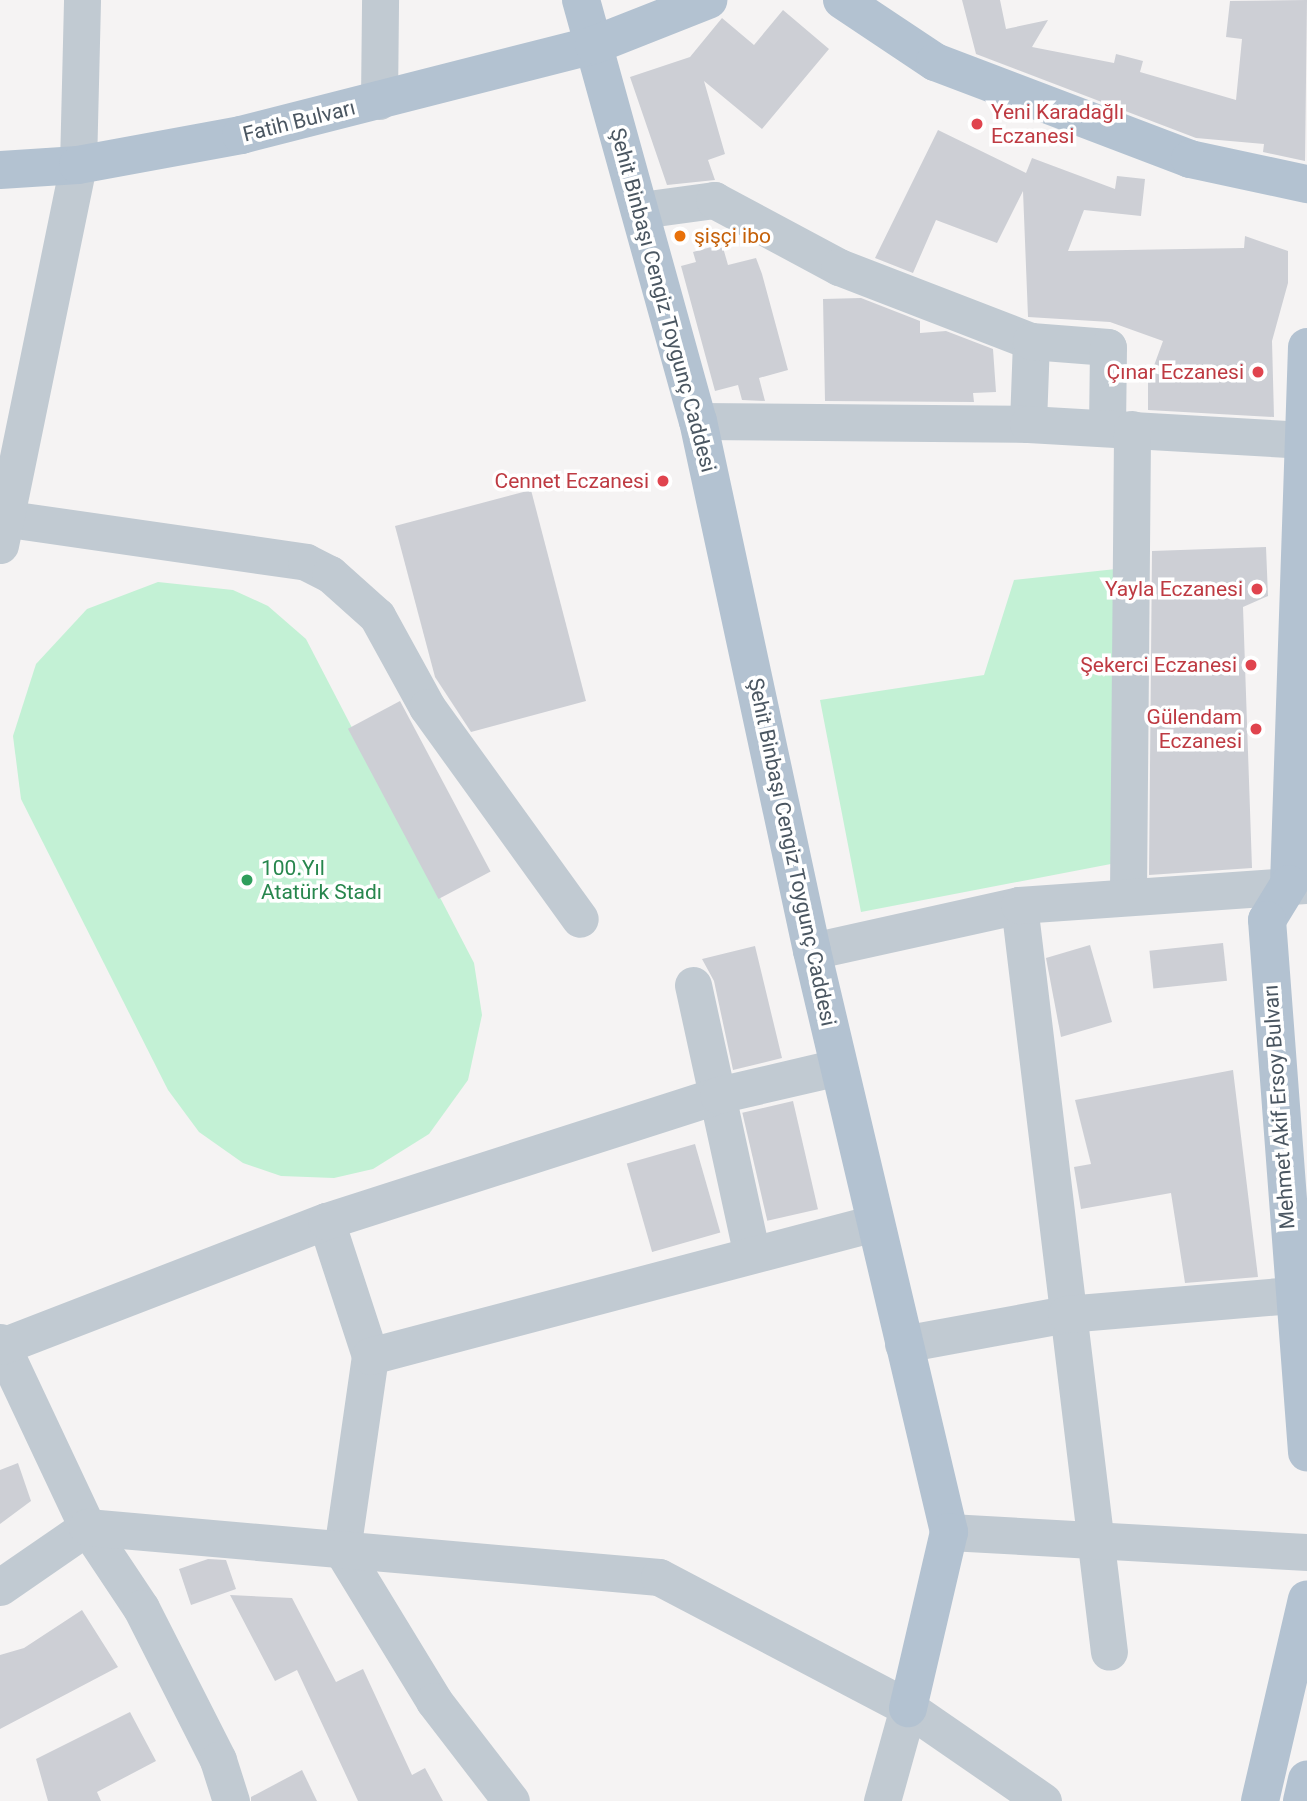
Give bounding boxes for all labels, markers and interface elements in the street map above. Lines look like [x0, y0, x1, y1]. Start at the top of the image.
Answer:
street label: Fatih Bulvarı [240, 95, 358, 147]
place label: Yeni Karadağlı Eczanesi [991, 99, 1124, 149]
marker: Yeni Karadağlı Eczanesi [969, 116, 985, 132]
street label: Şehit Binbaşı Cengiz Toygunç Caddesi [605, 125, 721, 475]
place label: şişçi ibo [694, 223, 771, 249]
marker: şişçi ibo [672, 228, 688, 244]
place label: Çınar Eczanesi [1107, 359, 1244, 385]
marker: Çınar Eczanesi [1250, 364, 1266, 380]
place label: Cennet Eczanesi [495, 468, 649, 494]
marker: Cennet Eczanesi [655, 473, 671, 489]
place label: Yayla Eczanesi [1105, 576, 1243, 602]
marker: Yayla Eczanesi [1249, 581, 1265, 597]
place label: Şekerci Eczanesi [1080, 652, 1237, 678]
marker: Şekerci Eczanesi [1243, 657, 1259, 673]
street label: Şehit Binbaşı Cengiz Toygunç Caddesi [743, 675, 841, 1029]
place label: Gülendam Eczanesi [1147, 704, 1242, 754]
marker: Gülendam Eczanesi [1248, 721, 1264, 737]
place label: 100.Yıl Atatürk Stadı [261, 855, 382, 905]
marker: 100.Yıl Atatürk Stadı [239, 872, 255, 888]
street label: Mehmet Akif Ersoy Bulvarı [1258, 984, 1300, 1230]

